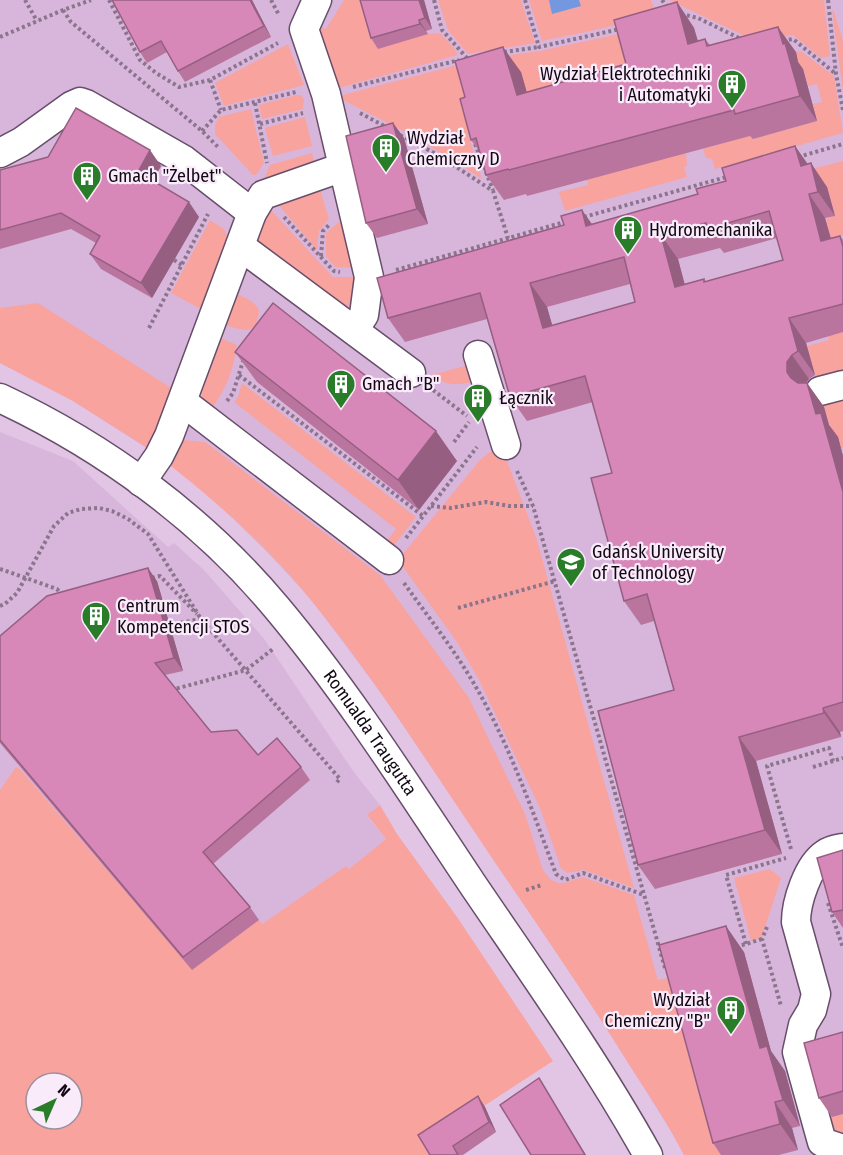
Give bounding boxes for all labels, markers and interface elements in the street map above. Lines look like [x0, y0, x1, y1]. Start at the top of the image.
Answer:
place label: Wydział Elektrotechniki i Automatyki [540, 63, 711, 106]
building icon: Wydział Elektrotechniki i Automatyki [716, 68, 748, 110]
place label: Wydział Chemiczny D [407, 127, 500, 170]
building icon: Wydział Chemiczny D [370, 132, 402, 174]
building icon: Gmach "Żelbet" [71, 160, 103, 202]
place label: Gmach "Żelbet" [108, 165, 222, 187]
building icon: Hydromechanika [612, 214, 644, 256]
place label: Hydromechanika [649, 219, 773, 241]
building icon: Gmach "B" [325, 368, 357, 410]
place label: Gmach "B" [362, 373, 440, 395]
building icon: Łącznik [462, 382, 494, 424]
place label: Łącznik [499, 387, 554, 409]
place label: Gdańsk University of Technology [592, 541, 724, 584]
school or university icon: Gdańsk University of Technology [555, 546, 587, 588]
place label: Centrum Kompetencji STOS [117, 595, 250, 638]
building icon: Centrum Kompetencji STOS [80, 600, 112, 642]
street label: Romualda Traugutta [319, 665, 422, 800]
place label: Wydział Chemiczny "B" [605, 989, 711, 1032]
building icon: Wydział Chemiczny "B" [715, 994, 747, 1036]
north arrow [24, 1071, 84, 1131]
text: N [54, 1080, 74, 1101]

